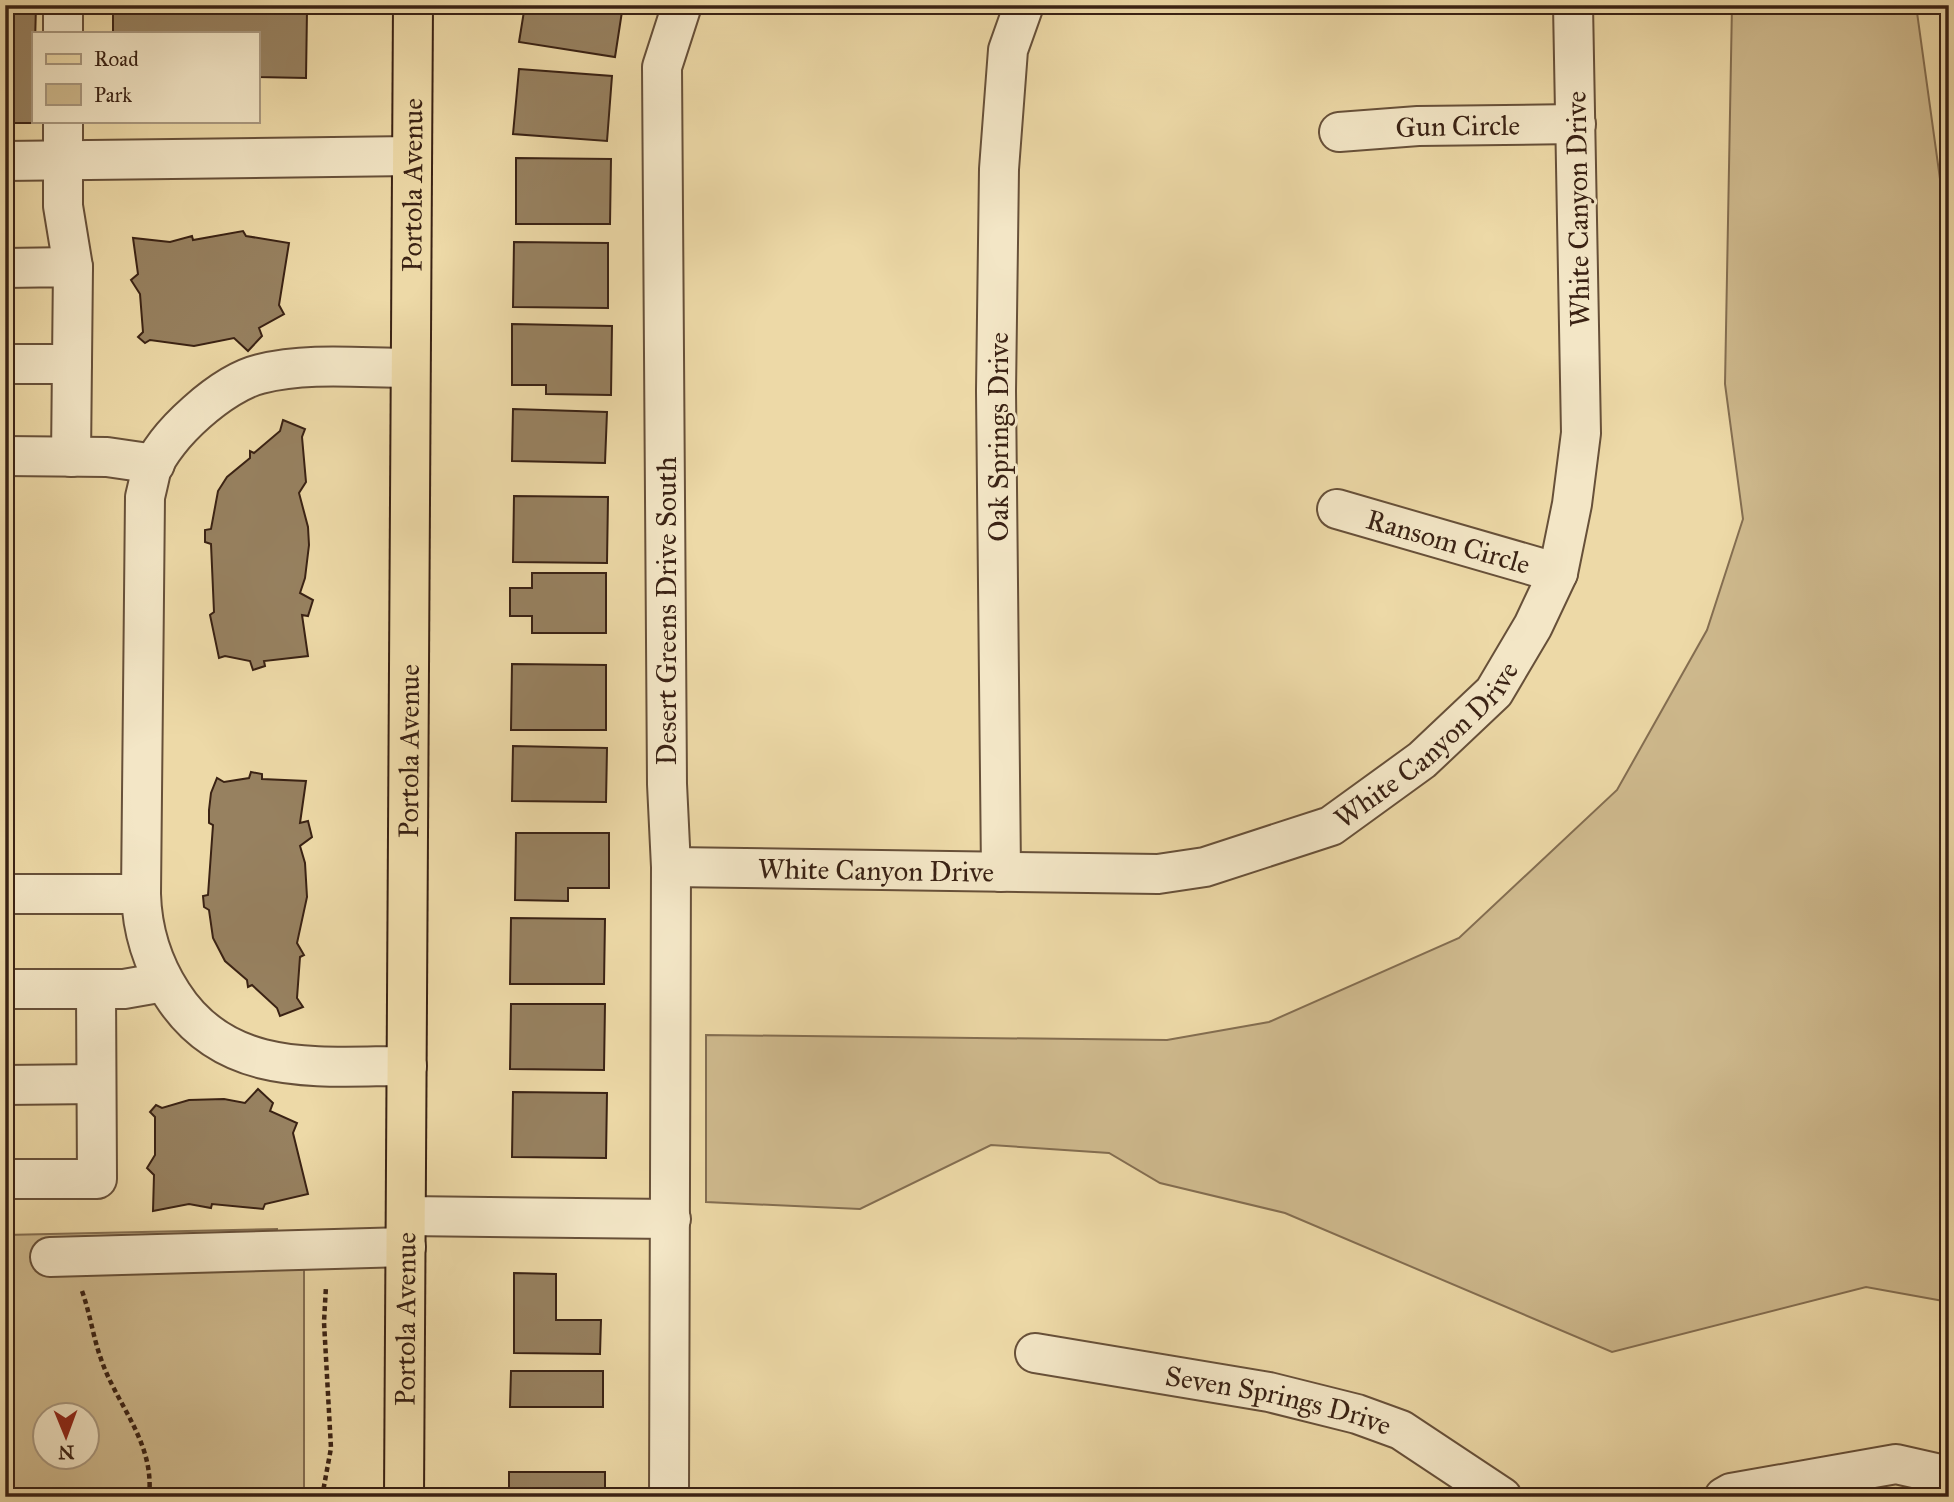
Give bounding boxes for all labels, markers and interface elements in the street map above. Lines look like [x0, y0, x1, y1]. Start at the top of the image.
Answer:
legend [32, 32, 259, 122]
text: Road [94, 46, 139, 72]
text: Park [94, 82, 132, 108]
street label: White Canyon Drive [1558, 91, 1598, 327]
street label: Portola Avenue [394, 98, 430, 272]
street label: Gun Circle [1394, 107, 1520, 145]
street label: Oak Springs Drive [981, 332, 1016, 542]
street label: Desert Greens Drive South [649, 456, 684, 766]
street label: Ransom Circle [1362, 501, 1534, 582]
street label: White Canyon Drive [1327, 655, 1526, 836]
street label: Portola Avenue [390, 664, 427, 838]
street label: White Canyon Drive [758, 851, 994, 889]
street label: Portola Avenue [387, 1232, 423, 1406]
street label: Seven Springs Drive [1163, 1358, 1396, 1443]
north arrow [32, 1400, 102, 1470]
text: N [58, 1441, 75, 1464]

